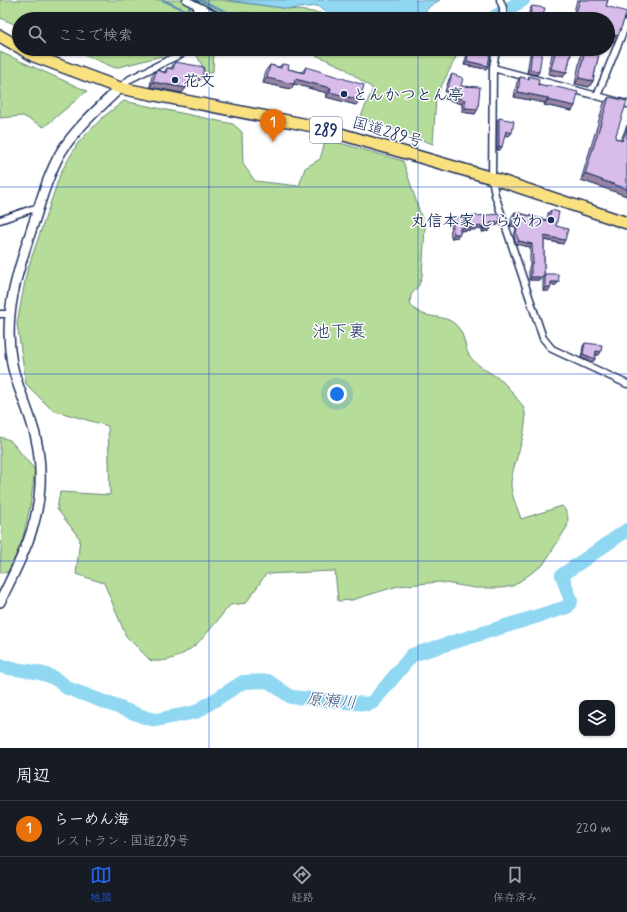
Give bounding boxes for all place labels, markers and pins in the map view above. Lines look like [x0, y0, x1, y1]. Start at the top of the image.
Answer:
place label: 花文 [183, 71, 215, 92]
marker: 花文 [170, 75, 180, 85]
place label: とんかつとん亭 [352, 85, 464, 106]
marker: とんかつとん亭 [339, 89, 349, 99]
pin: 1 [260, 109, 286, 142]
place label: 丸信本家 しらかわ [411, 211, 543, 232]
marker: 丸信本家 しらかわ [546, 215, 556, 225]

